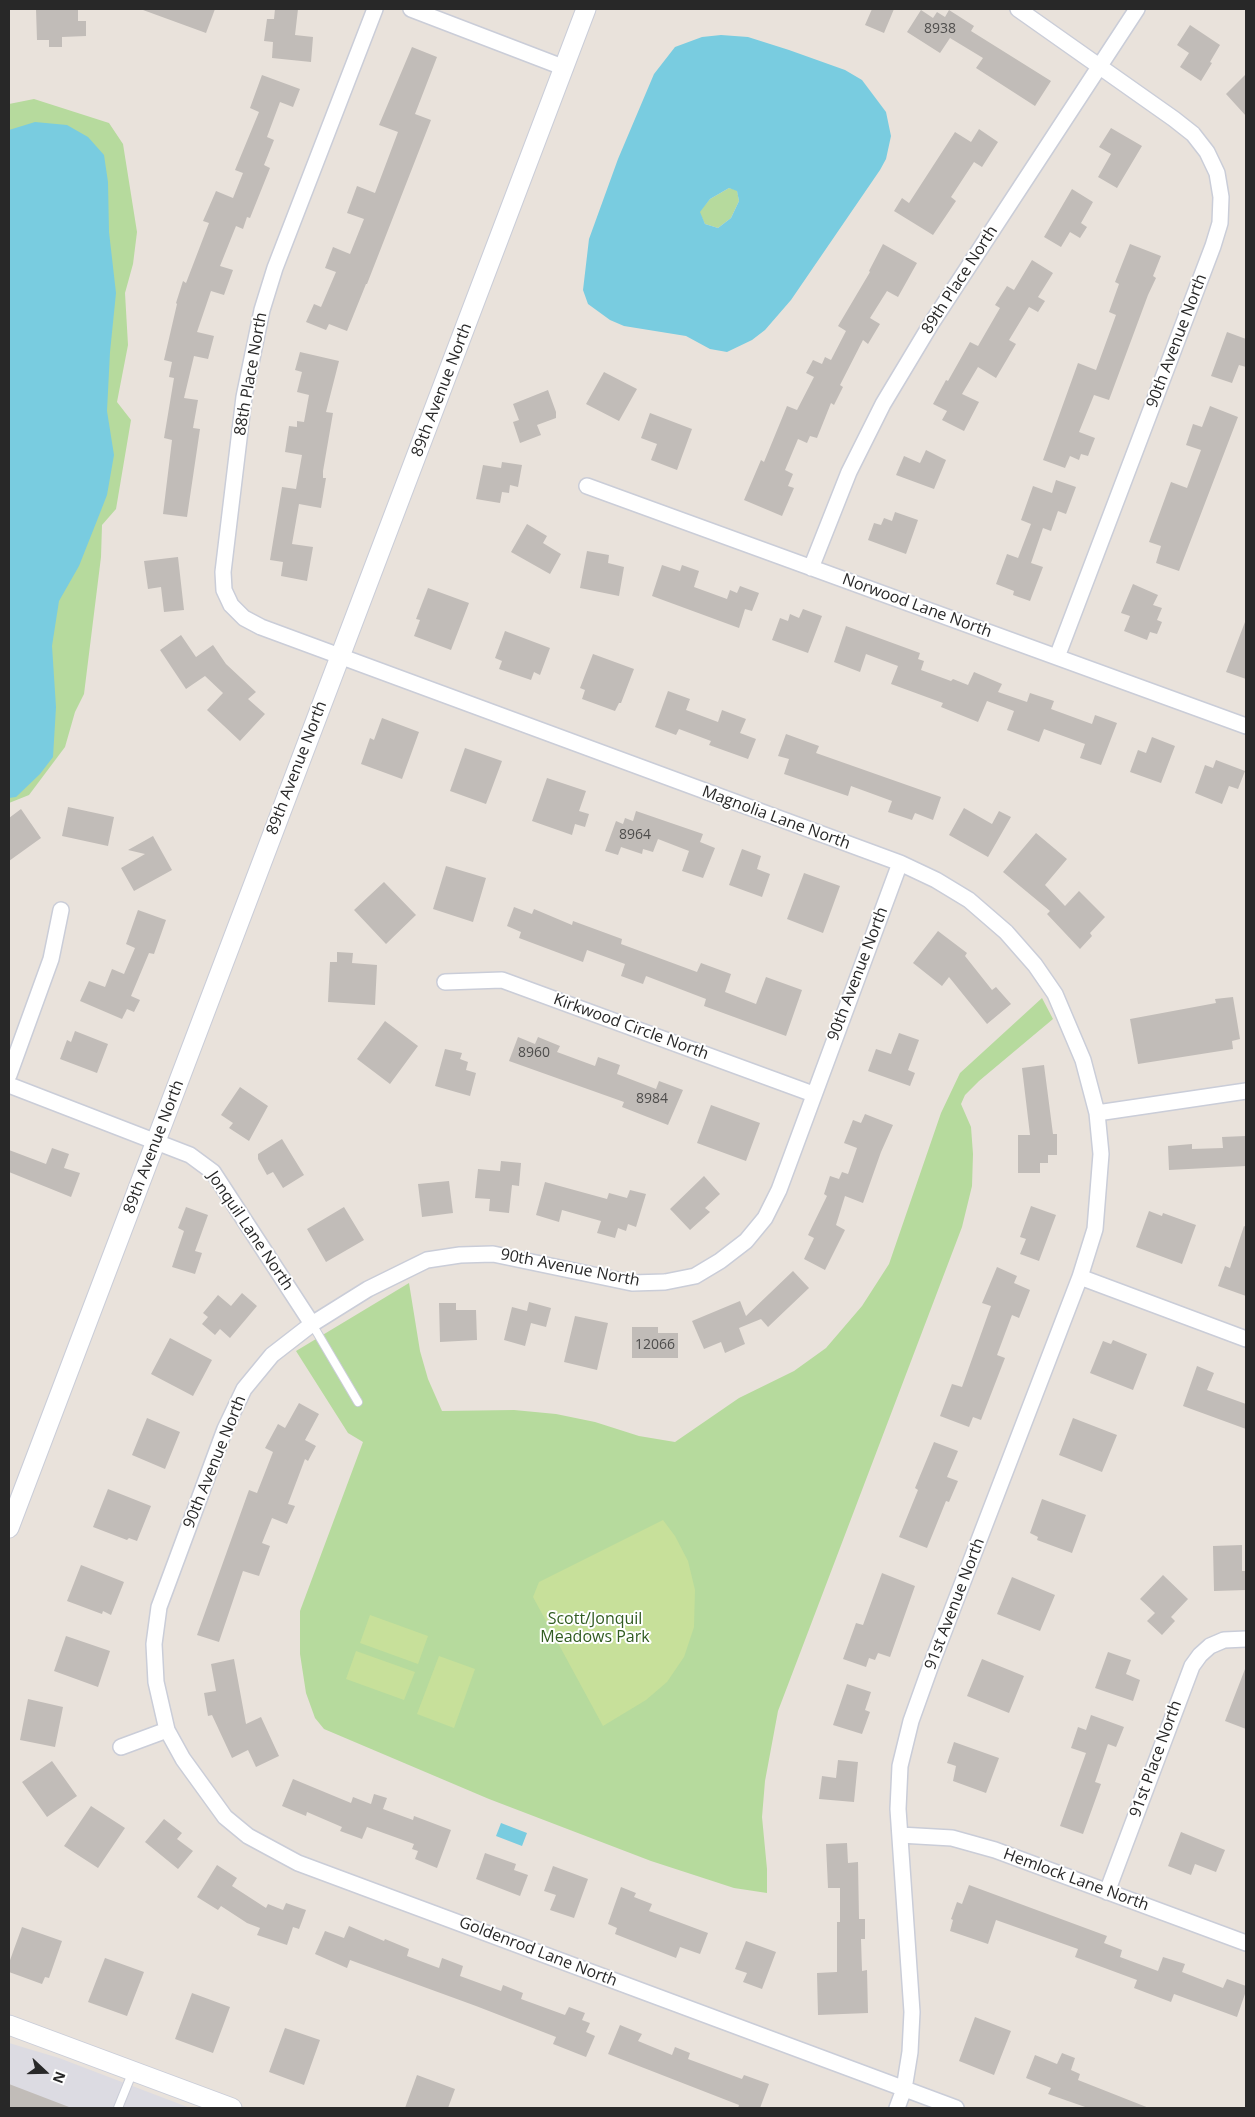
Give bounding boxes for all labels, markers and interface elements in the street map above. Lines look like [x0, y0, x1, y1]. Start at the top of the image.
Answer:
house number: 8938 [924, 21, 956, 37]
street label: 89th Place North [918, 222, 1002, 338]
street label: 90th Avenue North [1143, 271, 1211, 411]
street label: 88th Place North [231, 311, 271, 437]
street label: 89th Avenue North [408, 320, 476, 460]
street label: Norwood Lane North [840, 570, 994, 642]
street label: 89th Avenue North [263, 698, 331, 838]
street label: Magnolia Lane North [699, 782, 853, 854]
house number: 8964 [619, 827, 651, 843]
street label: 90th Avenue North [824, 904, 892, 1044]
street label: Kirkwood Circle North [551, 990, 711, 1064]
house number: 8960 [518, 1045, 550, 1061]
street label: 89th Avenue North [120, 1077, 188, 1217]
house number: 8984 [636, 1091, 668, 1107]
street label: Jonquil Lane North [203, 1168, 297, 1294]
street label: 90th Avenue North [499, 1245, 641, 1291]
house number: 12066 [635, 1337, 675, 1353]
street label: 90th Avenue North [180, 1393, 250, 1531]
street label: 91st Avenue North [921, 1536, 989, 1672]
park label: Scott/Jonquil Meadows Park [540, 1609, 650, 1647]
street label: 91st Place North [1126, 1698, 1186, 1820]
street label: Hemlock Lane North [1001, 1845, 1151, 1915]
street label: Goldenrod Lane North [456, 1913, 620, 1991]
north arrow [20, 2047, 70, 2097]
text: N [49, 2069, 70, 2086]

